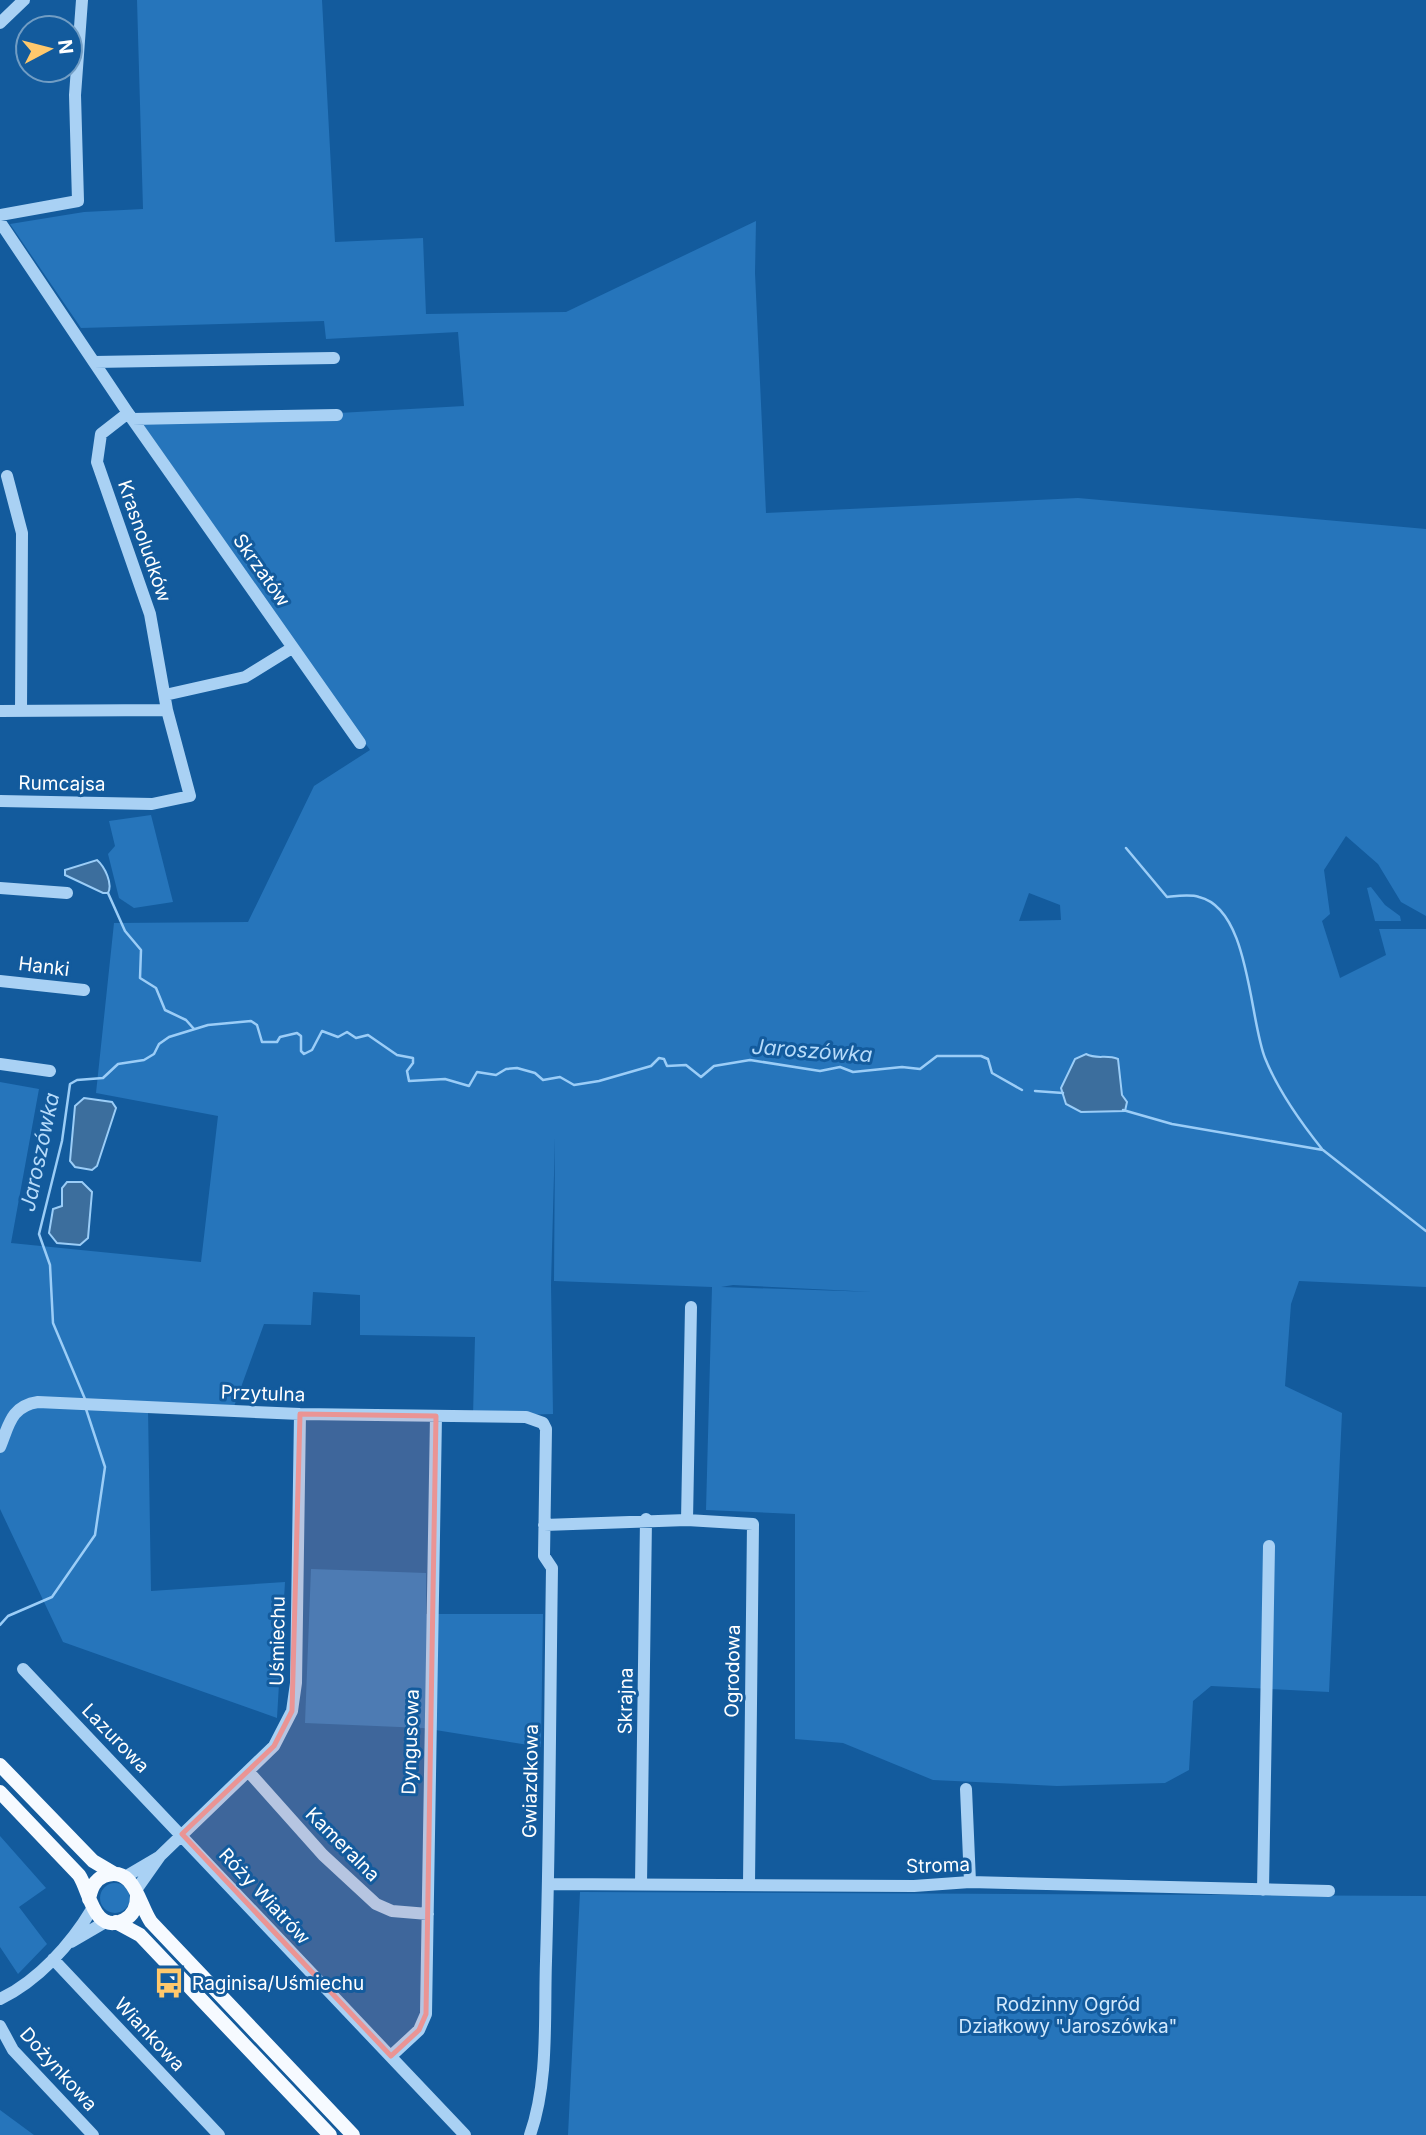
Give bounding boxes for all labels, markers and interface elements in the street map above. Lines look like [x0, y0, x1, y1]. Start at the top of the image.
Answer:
north arrow [14, 14, 84, 84]
text: N [53, 38, 78, 56]
street label: Krasnoludków [113, 477, 176, 605]
street label: Skrzatów [228, 529, 295, 611]
street label: Rumcajsa [18, 771, 106, 796]
street label: Hanki [17, 952, 71, 981]
water label: Jaroszówka [751, 1034, 873, 1067]
water label: Jaroszówka [15, 1090, 64, 1214]
street label: Przytulna [220, 1381, 306, 1406]
street label: Uśmiechu [265, 1596, 290, 1686]
street label: Ogrodowa [720, 1624, 745, 1718]
street label: Skrajna [613, 1667, 638, 1735]
street label: Dyngusowa [397, 1689, 424, 1795]
street label: Lazurowa [77, 1699, 154, 1778]
street label: Gwiazdkowa [518, 1724, 543, 1838]
street label: Kameralna [301, 1802, 385, 1886]
street label: Róży Wiatrów [214, 1843, 315, 1949]
street label: Stroma [906, 1853, 970, 1878]
bus stop icon: Raginisa/Uśmiechu [152, 1966, 186, 2000]
place label: Raginisa/Uśmiechu [192, 1972, 364, 1995]
street label: Wiankowa [110, 1993, 190, 2076]
park label: Rodzinny Ogród Działkowy "Jaroszówka" [959, 1993, 1177, 2038]
street label: Dożynkowa [15, 2023, 102, 2116]

